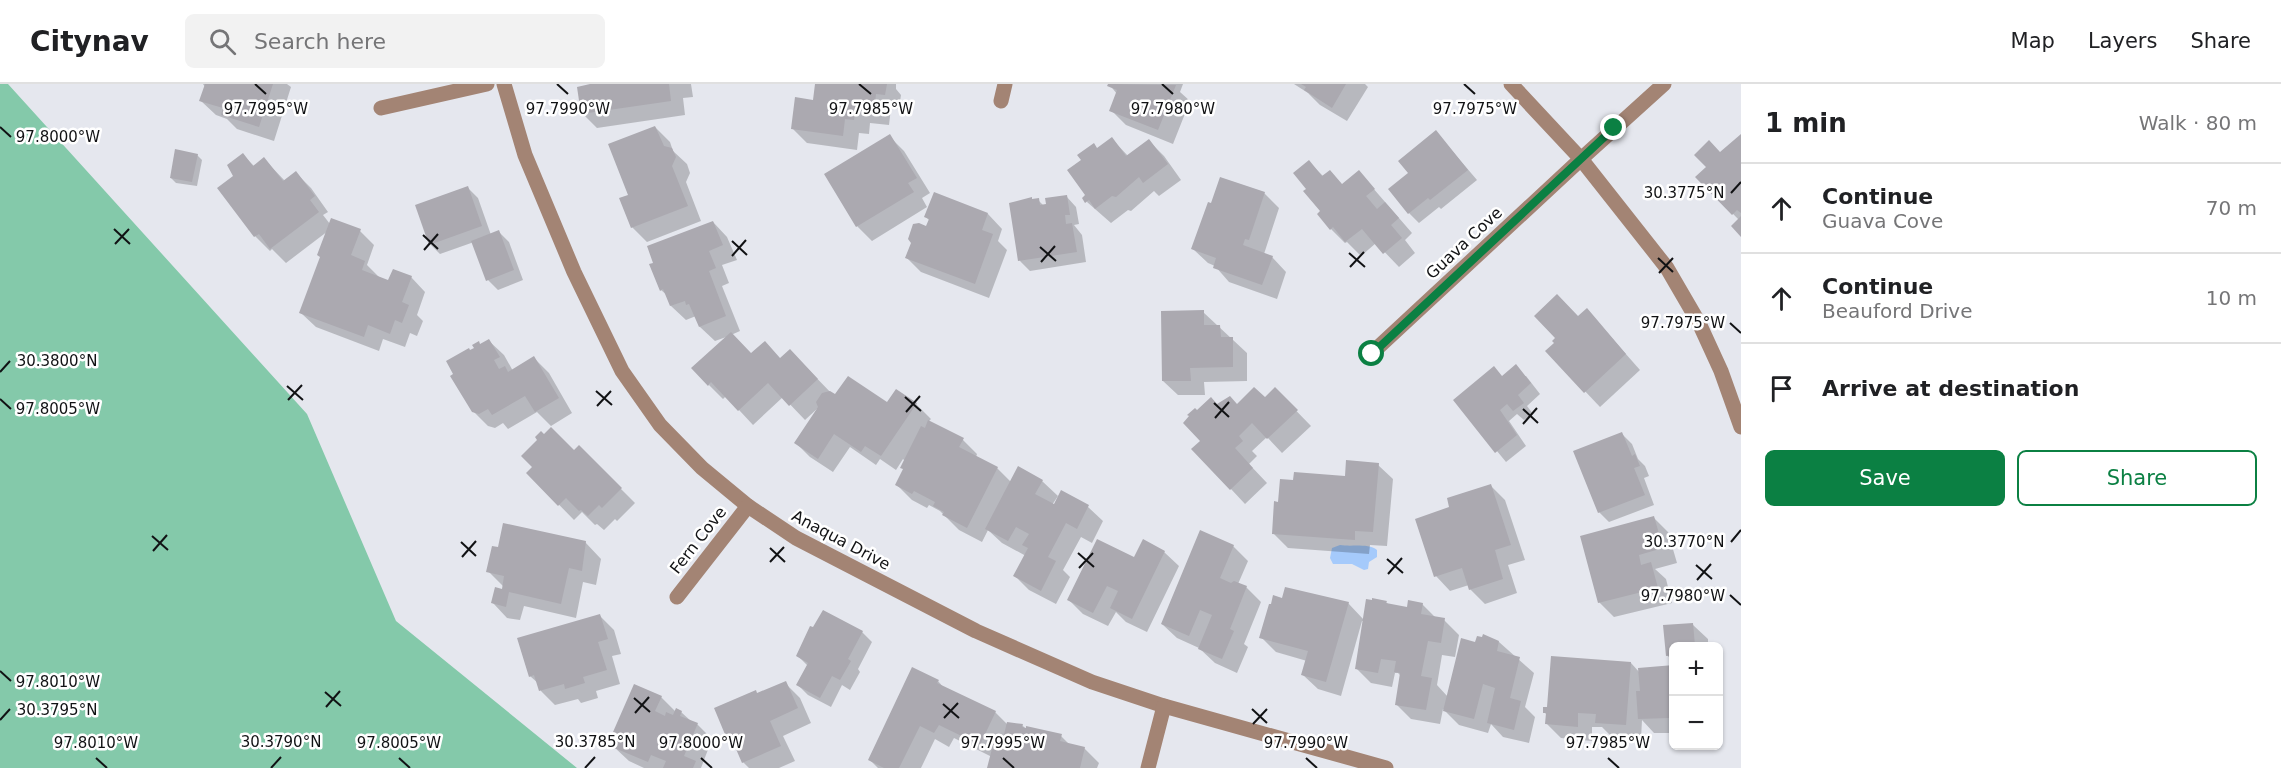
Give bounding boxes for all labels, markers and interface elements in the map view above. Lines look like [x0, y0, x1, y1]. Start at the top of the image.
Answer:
search box [185, 14, 605, 68]
text: Citynav [30, 25, 149, 58]
icon: search [206, 25, 239, 58]
text: Search here [254, 29, 386, 54]
text: Map [2011, 29, 2055, 53]
text: Layers [2088, 29, 2157, 53]
text: Share [2190, 29, 2251, 53]
text: 97.7995°W [224, 100, 308, 118]
text: 97.7990°W [526, 100, 610, 118]
text: 97.7985°W [829, 100, 913, 118]
text: 97.7980°W [1131, 100, 1215, 118]
text: 97.7975°W [1433, 100, 1517, 118]
text: 1 min [1765, 108, 1847, 138]
text: Walk · 80 m [2139, 111, 2257, 135]
route end [1600, 114, 1626, 140]
text: 97.8000°W [16, 128, 100, 146]
text: 30.3775°N [1644, 184, 1724, 202]
text: Continue [1822, 184, 1933, 209]
icon: ahead [1765, 192, 1798, 225]
text: 70 m [2206, 196, 2257, 220]
street label: Guava Cove [1422, 203, 1506, 283]
text: Guava Cove [1822, 209, 1943, 233]
text: Continue [1822, 274, 1933, 299]
icon: ahead [1765, 282, 1798, 315]
text: 10 m [2206, 286, 2257, 310]
text: Beauford Drive [1822, 299, 1972, 323]
text: 97.7975°W [1641, 314, 1725, 332]
route start [1358, 340, 1384, 366]
text: 30.3800°N [17, 352, 97, 370]
icon: arrive [1765, 372, 1798, 405]
text: Arrive at destination [1822, 376, 2079, 401]
text: 97.8005°W [16, 400, 100, 418]
button: Save [1765, 450, 2005, 506]
button: Share [2017, 450, 2257, 506]
street label: Fern Cove [666, 503, 730, 577]
street label: Anaqua Drive [789, 506, 893, 574]
text: 30.3770°N [1644, 533, 1724, 551]
text: 97.7980°W [1641, 587, 1725, 605]
map controls [1669, 642, 1723, 750]
button: + [1669, 642, 1723, 696]
text: 97.8010°W [16, 673, 100, 691]
button: − [1669, 696, 1723, 750]
text: 30.3795°N [17, 701, 97, 719]
text: 30.3790°N [241, 733, 321, 751]
text: 30.3785°N [555, 733, 635, 751]
text: 97.8010°W [54, 734, 138, 752]
text: 97.8005°W [357, 734, 441, 752]
text: 97.8000°W [659, 734, 743, 752]
text: 97.7995°W [961, 734, 1045, 752]
text: 97.7990°W [1264, 734, 1348, 752]
text: 97.7985°W [1566, 734, 1650, 752]

